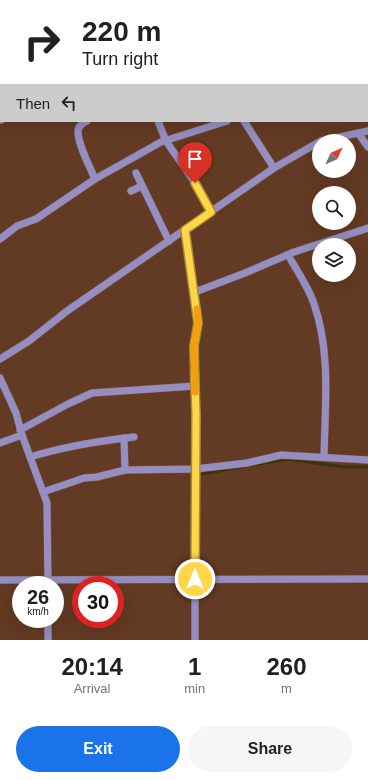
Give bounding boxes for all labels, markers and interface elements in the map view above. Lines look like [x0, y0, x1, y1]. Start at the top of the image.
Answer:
icon: right [16, 16, 68, 68]
text: 220 m [82, 16, 161, 47]
text: Turn right [82, 49, 158, 69]
icon: left [58, 92, 80, 114]
text: Then [16, 95, 50, 112]
north arrow [312, 134, 356, 178]
map controls [312, 134, 356, 282]
pin [178, 142, 212, 183]
icon: arrive [184, 148, 206, 170]
button: search [312, 186, 356, 230]
button: layers [312, 238, 356, 282]
position arrow [174, 558, 216, 600]
speed limit sign: 30 [72, 576, 124, 628]
text: 26 [27, 586, 49, 608]
text: km/h [27, 606, 49, 617]
text: 20:14 [61, 653, 123, 680]
text: 1 [188, 653, 201, 680]
text: 260 [267, 653, 307, 680]
text: Arrival [74, 681, 111, 696]
text: min [184, 681, 205, 696]
text: m [281, 681, 292, 696]
button: Exit [16, 726, 180, 772]
button: Share [188, 726, 352, 772]

